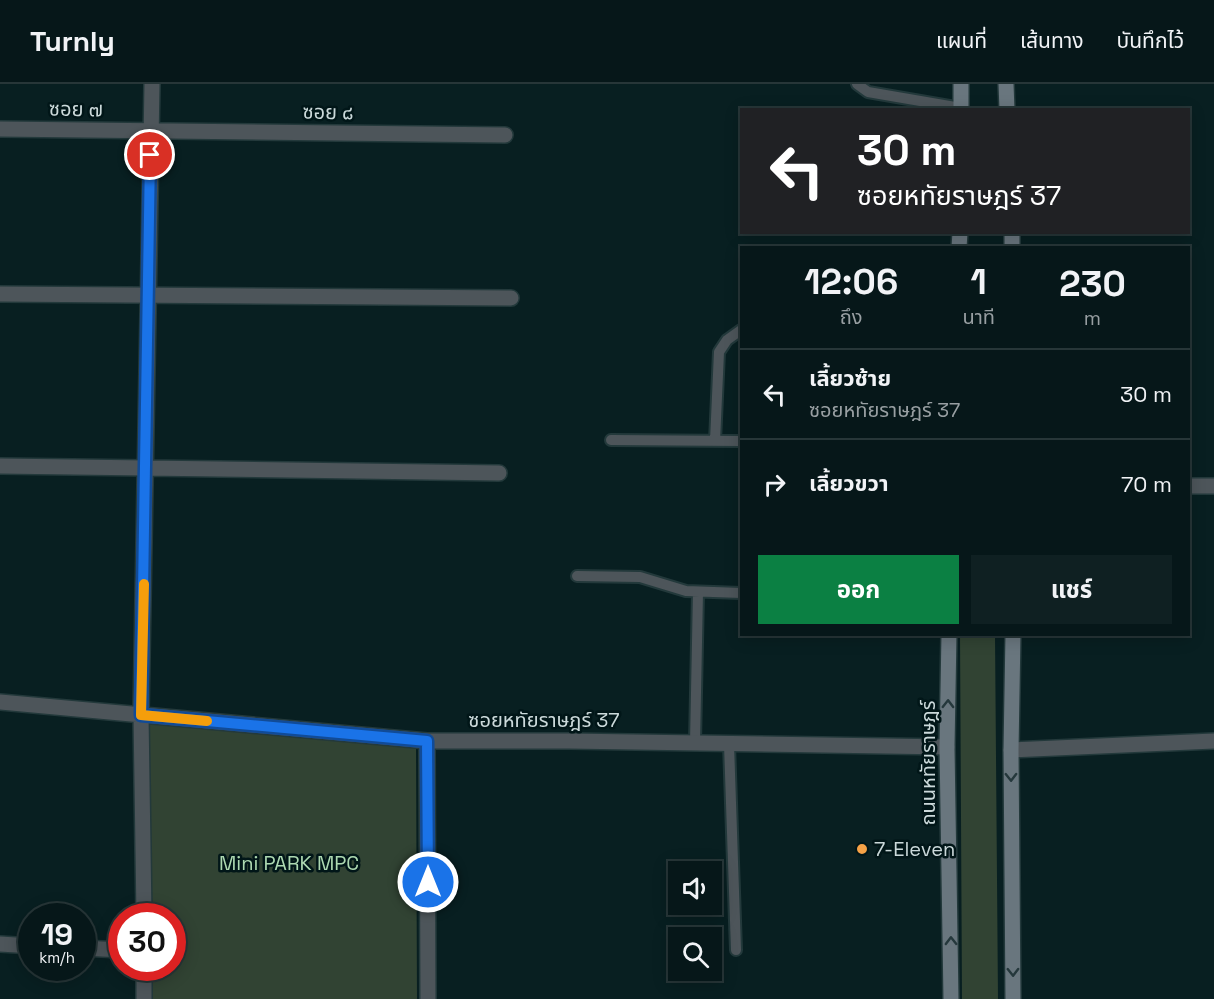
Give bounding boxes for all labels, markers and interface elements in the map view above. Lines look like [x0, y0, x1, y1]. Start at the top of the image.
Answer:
text: Turnly [30, 23, 115, 59]
text: แผนที่ [936, 27, 987, 54]
text: เส้นทาง [1020, 27, 1084, 54]
text: บันทึกไว้ [1117, 27, 1184, 54]
street label: ซอย ๗ [49, 96, 103, 122]
street label: ซอย ๘ [302, 99, 354, 125]
text: 30 m [857, 124, 956, 177]
pin [124, 129, 175, 180]
icon: left [758, 132, 836, 210]
icon: arrive [133, 138, 166, 171]
text: ซอยหทัยราษฎร์ 37 [857, 178, 1061, 213]
text: 12:06 [804, 259, 898, 305]
text: 1 [971, 259, 987, 305]
text: 230 [1059, 261, 1126, 307]
text: ถึง [840, 304, 863, 330]
text: นาที [962, 304, 995, 330]
text: m [1084, 305, 1101, 331]
text: เลี้ยวซ้าย [809, 364, 891, 392]
icon: left [758, 378, 791, 411]
text: 30 m [1120, 380, 1172, 408]
text: ซอยหทัยราษฎร์ 37 [809, 397, 960, 423]
icon: right [758, 468, 791, 501]
text: เลี้ยวขวา [809, 469, 889, 497]
text: 70 m [1121, 470, 1172, 498]
button: ออก [758, 555, 959, 624]
button: แชร์ [971, 555, 1172, 624]
one-way arrow [942, 699, 954, 708]
street label: ถนนหทัยราษฎร์ [915, 700, 941, 825]
street label: ซอยหทัยราษฎร์ 37 [468, 707, 620, 733]
one-way arrow [1005, 772, 1017, 781]
place label: 7-Eleven [874, 836, 955, 862]
marker: 7-Eleven [855, 842, 869, 856]
park label: Mini PARK MPC [219, 850, 359, 876]
position arrow [396, 850, 460, 914]
map controls [668, 861, 722, 981]
button: sound [668, 861, 722, 915]
speed limit sign: 30 [108, 903, 186, 981]
text: 19 [41, 915, 73, 954]
button: search [668, 927, 722, 981]
one-way arrow [945, 936, 957, 945]
text: km/h [39, 948, 75, 967]
one-way arrow [1007, 967, 1019, 976]

